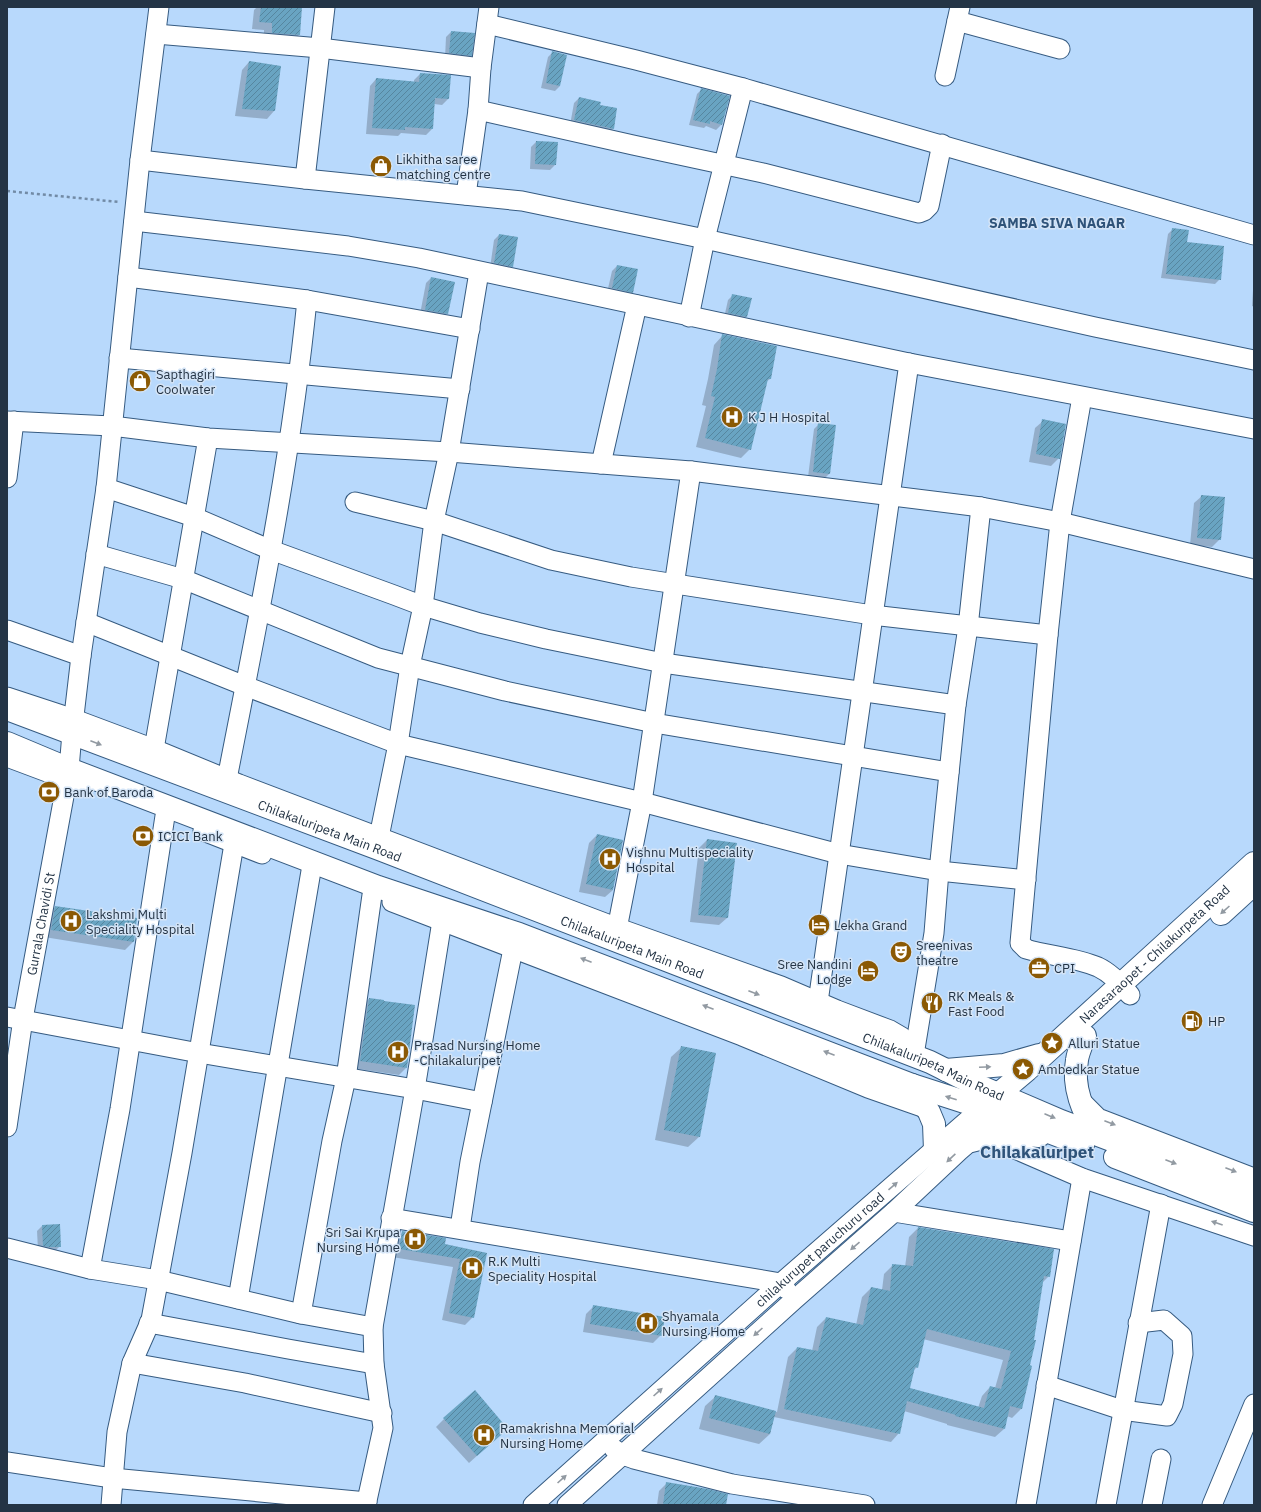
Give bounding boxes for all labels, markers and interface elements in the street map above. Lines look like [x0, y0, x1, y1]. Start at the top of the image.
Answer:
place label: Likhitha saree matching centre [396, 151, 491, 183]
shop icon: Likhitha saree matching centre [368, 153, 394, 179]
district label: SAMBA SIVA NAGAR [989, 214, 1125, 232]
place label: Sapthagiri Coolwater [156, 366, 216, 398]
shop icon: Sapthagiri Coolwater [127, 368, 153, 394]
hospital icon: K J H Hospital [719, 404, 745, 430]
place label: K J H Hospital [748, 409, 830, 426]
one-way arrow [90, 740, 102, 746]
bank icon: Bank of Baroda [36, 779, 62, 805]
place label: Bank of Baroda [64, 784, 153, 801]
street label: Chilakaluripeta Main Road [255, 796, 404, 866]
bank icon: ICICI Bank [130, 823, 156, 849]
place label: ICICI Bank [158, 828, 223, 845]
place label: Vishnu Multispeciality Hospital [626, 844, 754, 876]
hospital icon: Vishnu Multispeciality Hospital [597, 846, 623, 872]
street label: Gurrala Chavidi St [23, 871, 59, 977]
street label: Narasaraopet - Chilakurpeta Road [1076, 881, 1234, 1027]
place label: Lakshmi Multi Speciality Hospital [86, 906, 195, 938]
one-way arrow [1220, 906, 1230, 915]
hospital icon: Lakshmi Multi Speciality Hospital [58, 908, 84, 934]
street label: Chilakaluripeta Main Road [558, 912, 706, 983]
hotel icon: Lekha Grand [806, 912, 832, 938]
place label: Lekha Grand [834, 917, 907, 934]
place label: Sreenivas theatre [916, 937, 973, 969]
theatre icon: Sreenivas theatre [888, 939, 914, 965]
office icon: CPI [1026, 955, 1052, 981]
one-way arrow [580, 956, 592, 962]
place label: Sree Nandini Lodge [777, 956, 852, 988]
hotel icon: Sree Nandini Lodge [855, 958, 881, 984]
place label: CPI [1054, 960, 1075, 977]
place label: RK Meals & Fast Food [948, 988, 1014, 1020]
restaurant icon: RK Meals & Fast Food [919, 990, 945, 1016]
one-way arrow [748, 991, 760, 997]
one-way arrow [701, 1003, 713, 1009]
fuel station icon: HP [1179, 1008, 1205, 1034]
place label: HP [1208, 1013, 1225, 1030]
street label: Chilakaluripeta Main Road [860, 1029, 1006, 1105]
place icon: Alluri Statue [1039, 1030, 1065, 1056]
place label: Alluri Statue [1068, 1035, 1140, 1052]
place label: Prasad Nursing Home -Chilakaluripet [414, 1037, 541, 1069]
hospital icon: Prasad Nursing Home -Chilakaluripet [385, 1039, 411, 1065]
one-way arrow [823, 1050, 835, 1056]
place icon: Ambedkar Statue [1010, 1056, 1036, 1082]
place label: Ambedkar Statue [1038, 1061, 1140, 1078]
one-way arrow [979, 1064, 992, 1070]
one-way arrow [945, 1095, 957, 1101]
one-way arrow [1044, 1113, 1056, 1119]
one-way arrow [1104, 1120, 1116, 1126]
district label: Chilakaluripet [980, 1141, 1094, 1163]
one-way arrow [946, 1154, 956, 1163]
one-way arrow [1165, 1160, 1177, 1166]
one-way arrow [1226, 1167, 1238, 1173]
one-way arrow [887, 1182, 898, 1191]
street label: chilakurupet paruchuru road [752, 1189, 888, 1311]
one-way arrow [1211, 1220, 1223, 1226]
place label: Sri Sai Krupa Nursing Home [317, 1224, 400, 1256]
hospital icon: Sri Sai Krupa Nursing Home [402, 1226, 428, 1252]
one-way arrow [850, 1241, 860, 1251]
place label: R.K Multi Speciality Hospital [488, 1253, 597, 1285]
hospital icon: R.K Multi Speciality Hospital [459, 1255, 485, 1281]
place label: Shyamala Nursing Home [662, 1308, 745, 1340]
hospital icon: Shyamala Nursing Home [634, 1310, 660, 1336]
one-way arrow [753, 1328, 763, 1337]
one-way arrow [653, 1387, 663, 1397]
place label: Ramakrishna Memorial Nursing Home [500, 1420, 635, 1452]
hospital icon: Ramakrishna Memorial Nursing Home [471, 1422, 497, 1448]
one-way arrow [557, 1475, 566, 1484]

